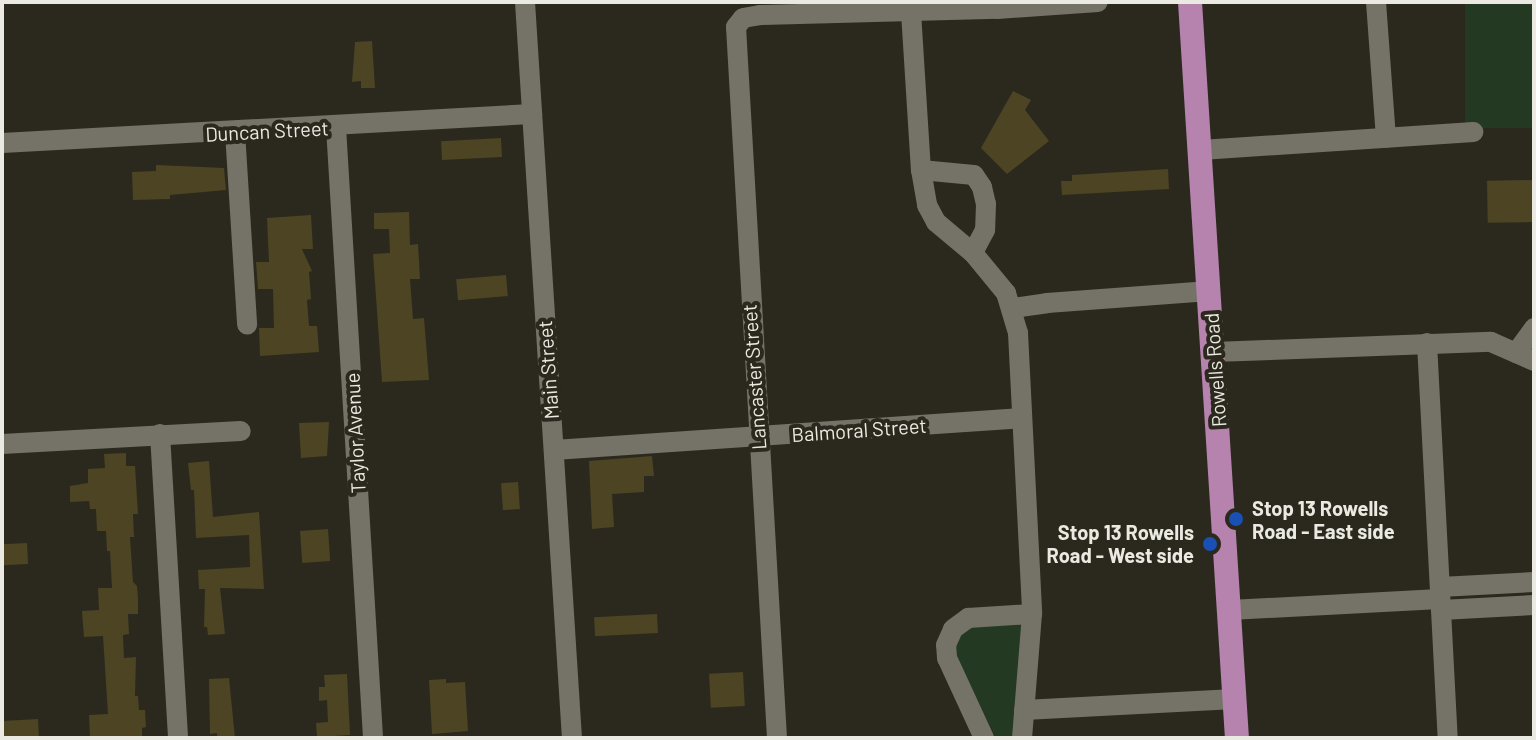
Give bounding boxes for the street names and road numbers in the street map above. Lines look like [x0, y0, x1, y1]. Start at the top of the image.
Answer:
street label: Duncan Street [205, 116, 329, 146]
street label: Lancaster Street [737, 303, 771, 451]
street label: Rowells Road [1199, 312, 1231, 428]
street label: Main Street [533, 320, 563, 420]
street label: Taylor Avenue [340, 372, 370, 494]
street label: Balmoral Street [791, 413, 927, 447]

